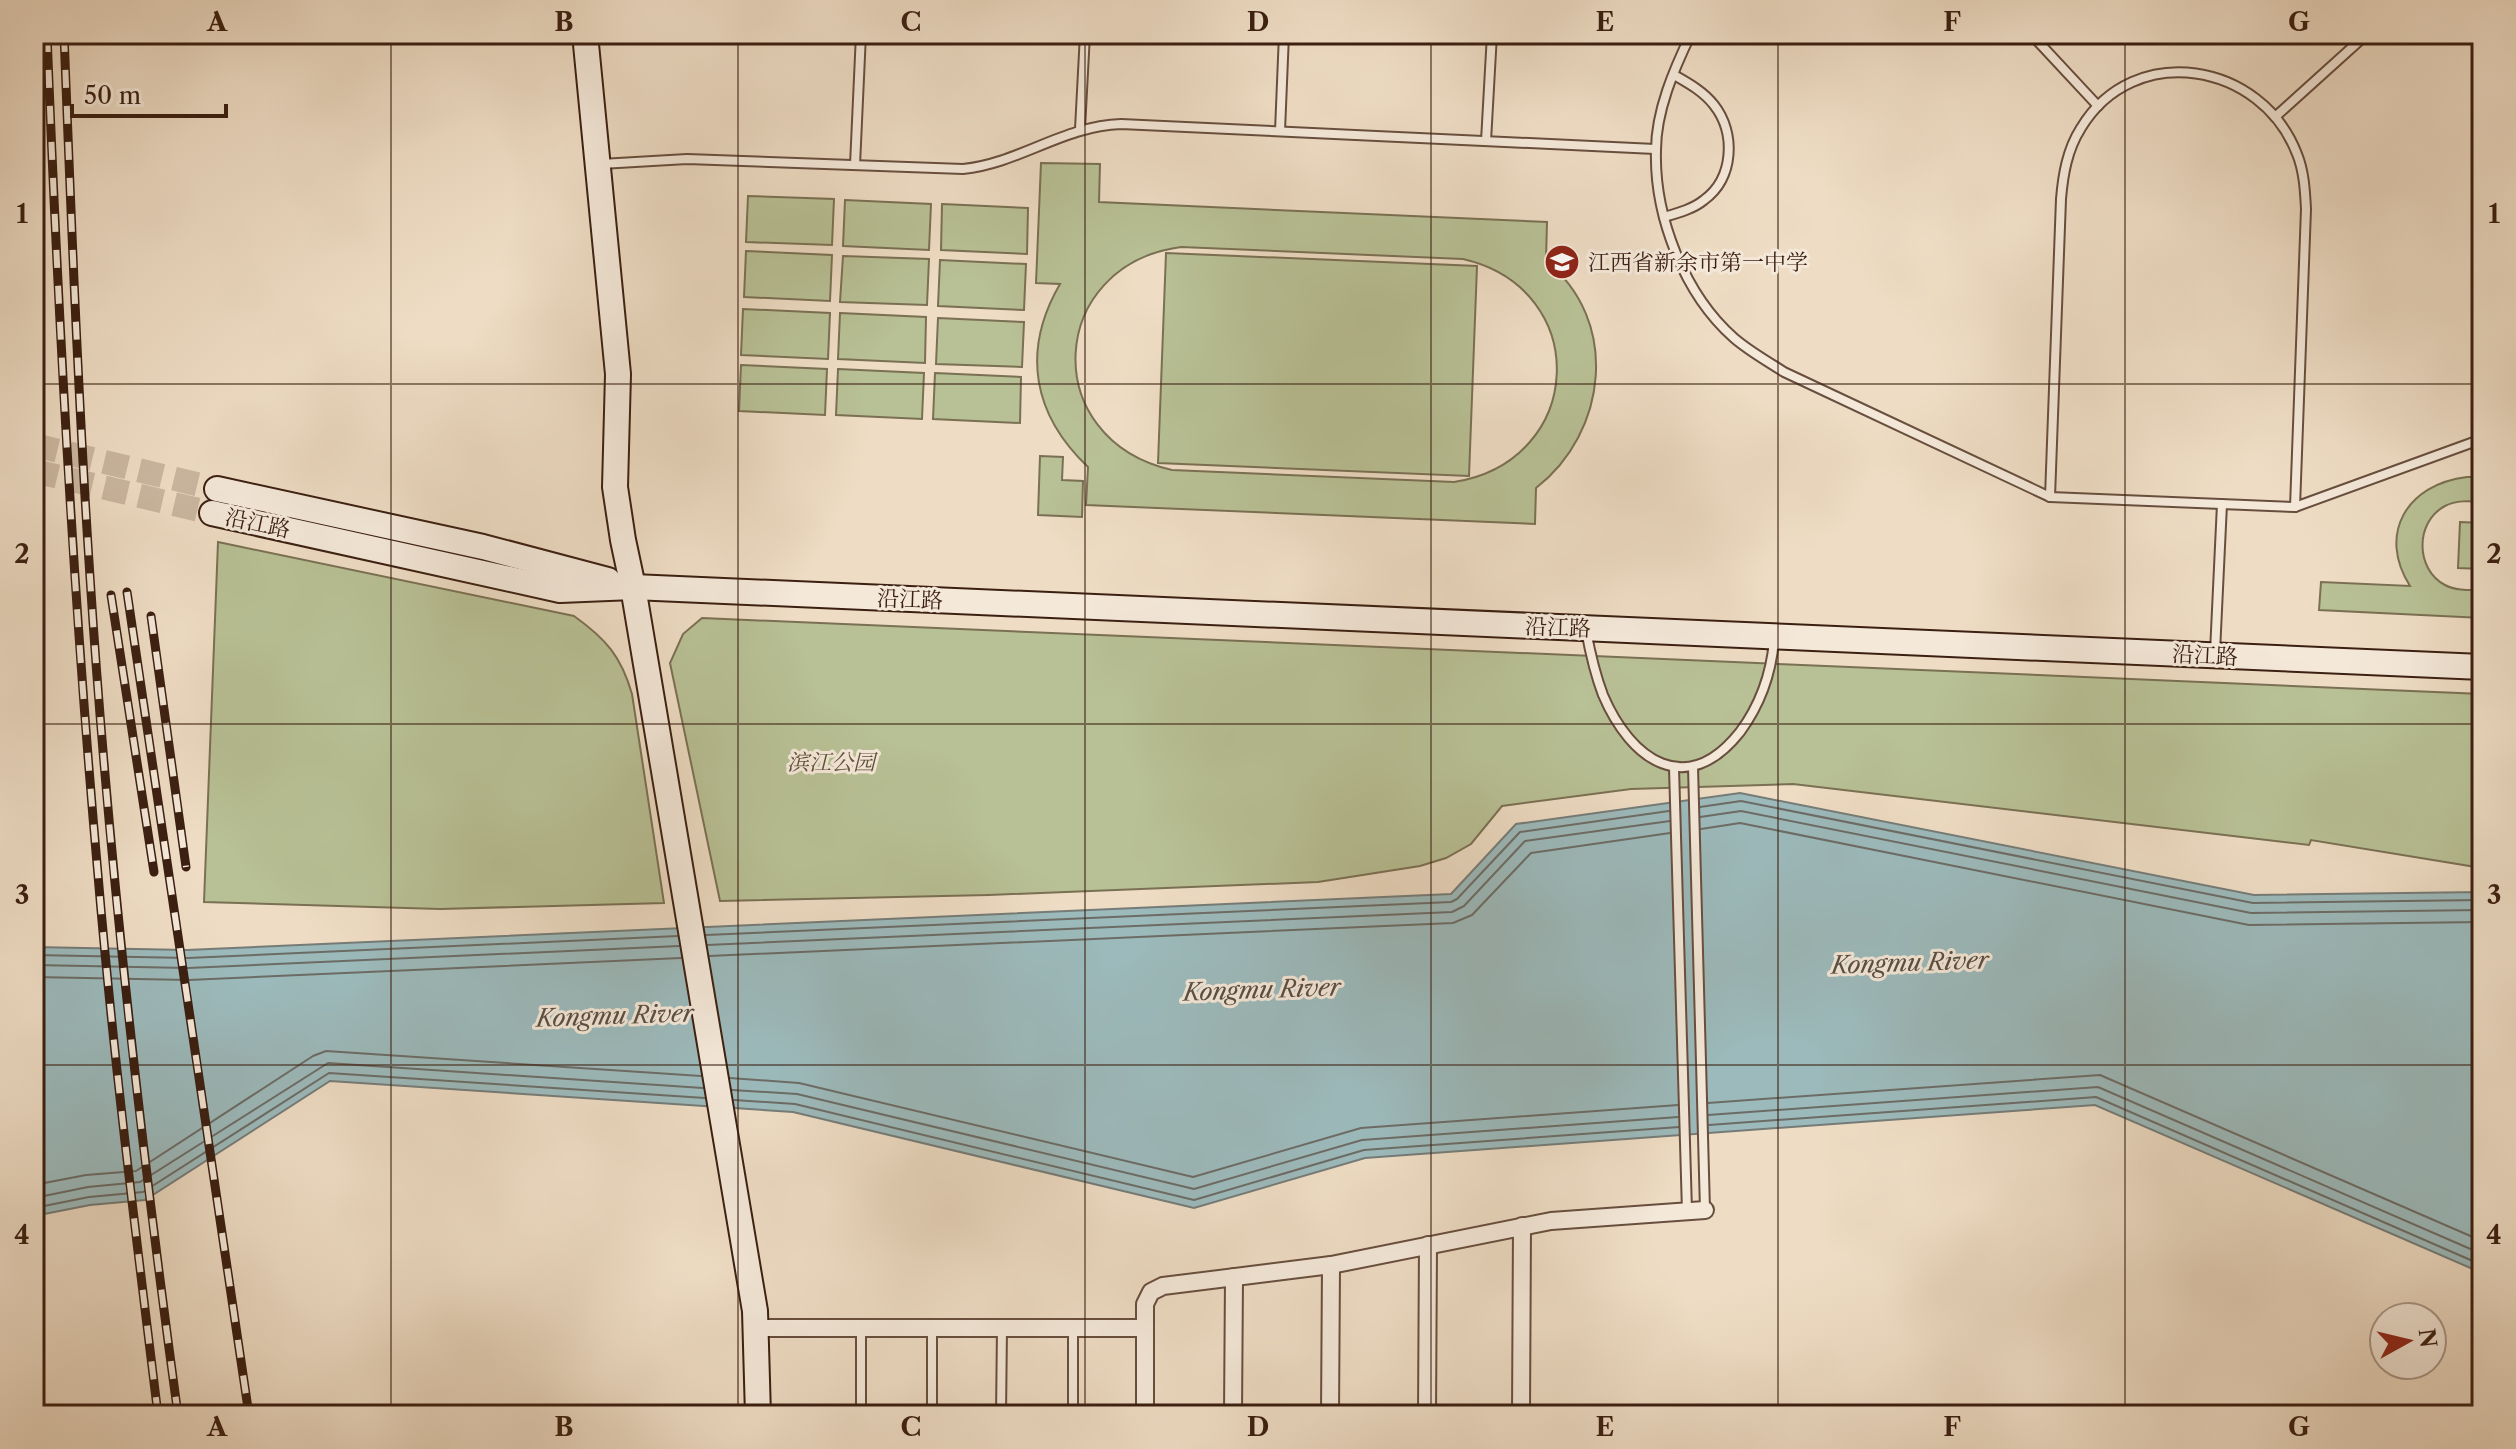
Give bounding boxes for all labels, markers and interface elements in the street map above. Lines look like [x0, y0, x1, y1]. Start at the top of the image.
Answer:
text: A [206, 6, 228, 38]
text: B [554, 6, 574, 38]
text: C [901, 6, 921, 38]
text: D [1247, 6, 1269, 38]
text: E [1596, 6, 1614, 38]
text: F [1943, 6, 1961, 38]
text: G [2288, 6, 2310, 38]
scale bar [72, 68, 226, 118]
text: 50 m [84, 81, 141, 110]
text: 1 [16, 198, 28, 230]
text: 1 [2488, 198, 2500, 230]
school or university icon: 江西省新余市第一中学 [1543, 243, 1581, 281]
place label: 江西省新余市第一中学 [1588, 249, 1808, 276]
street label: 沿江路 [223, 503, 293, 544]
text: 2 [14, 538, 30, 570]
text: 2 [2486, 538, 2502, 570]
street label: 沿江路 [877, 585, 943, 614]
street label: 沿江路 [1525, 613, 1591, 642]
street label: 沿江路 [2171, 640, 2239, 671]
park label: 滨江公园 [787, 749, 878, 776]
text: 3 [15, 879, 29, 911]
text: 3 [2487, 879, 2501, 911]
water label: Kongmu River [1829, 945, 1991, 980]
water label: Kongmu River [1181, 972, 1343, 1007]
water label: Kongmu River [534, 998, 696, 1033]
text: 4 [14, 1219, 30, 1251]
text: 4 [2486, 1219, 2502, 1251]
north arrow [2368, 1301, 2448, 1381]
text: N [2413, 1327, 2442, 1350]
text: A [206, 1411, 228, 1443]
text: B [554, 1411, 574, 1443]
text: C [901, 1411, 921, 1443]
text: D [1247, 1411, 1269, 1443]
text: E [1596, 1411, 1614, 1443]
text: F [1943, 1411, 1961, 1443]
text: G [2288, 1411, 2310, 1443]

